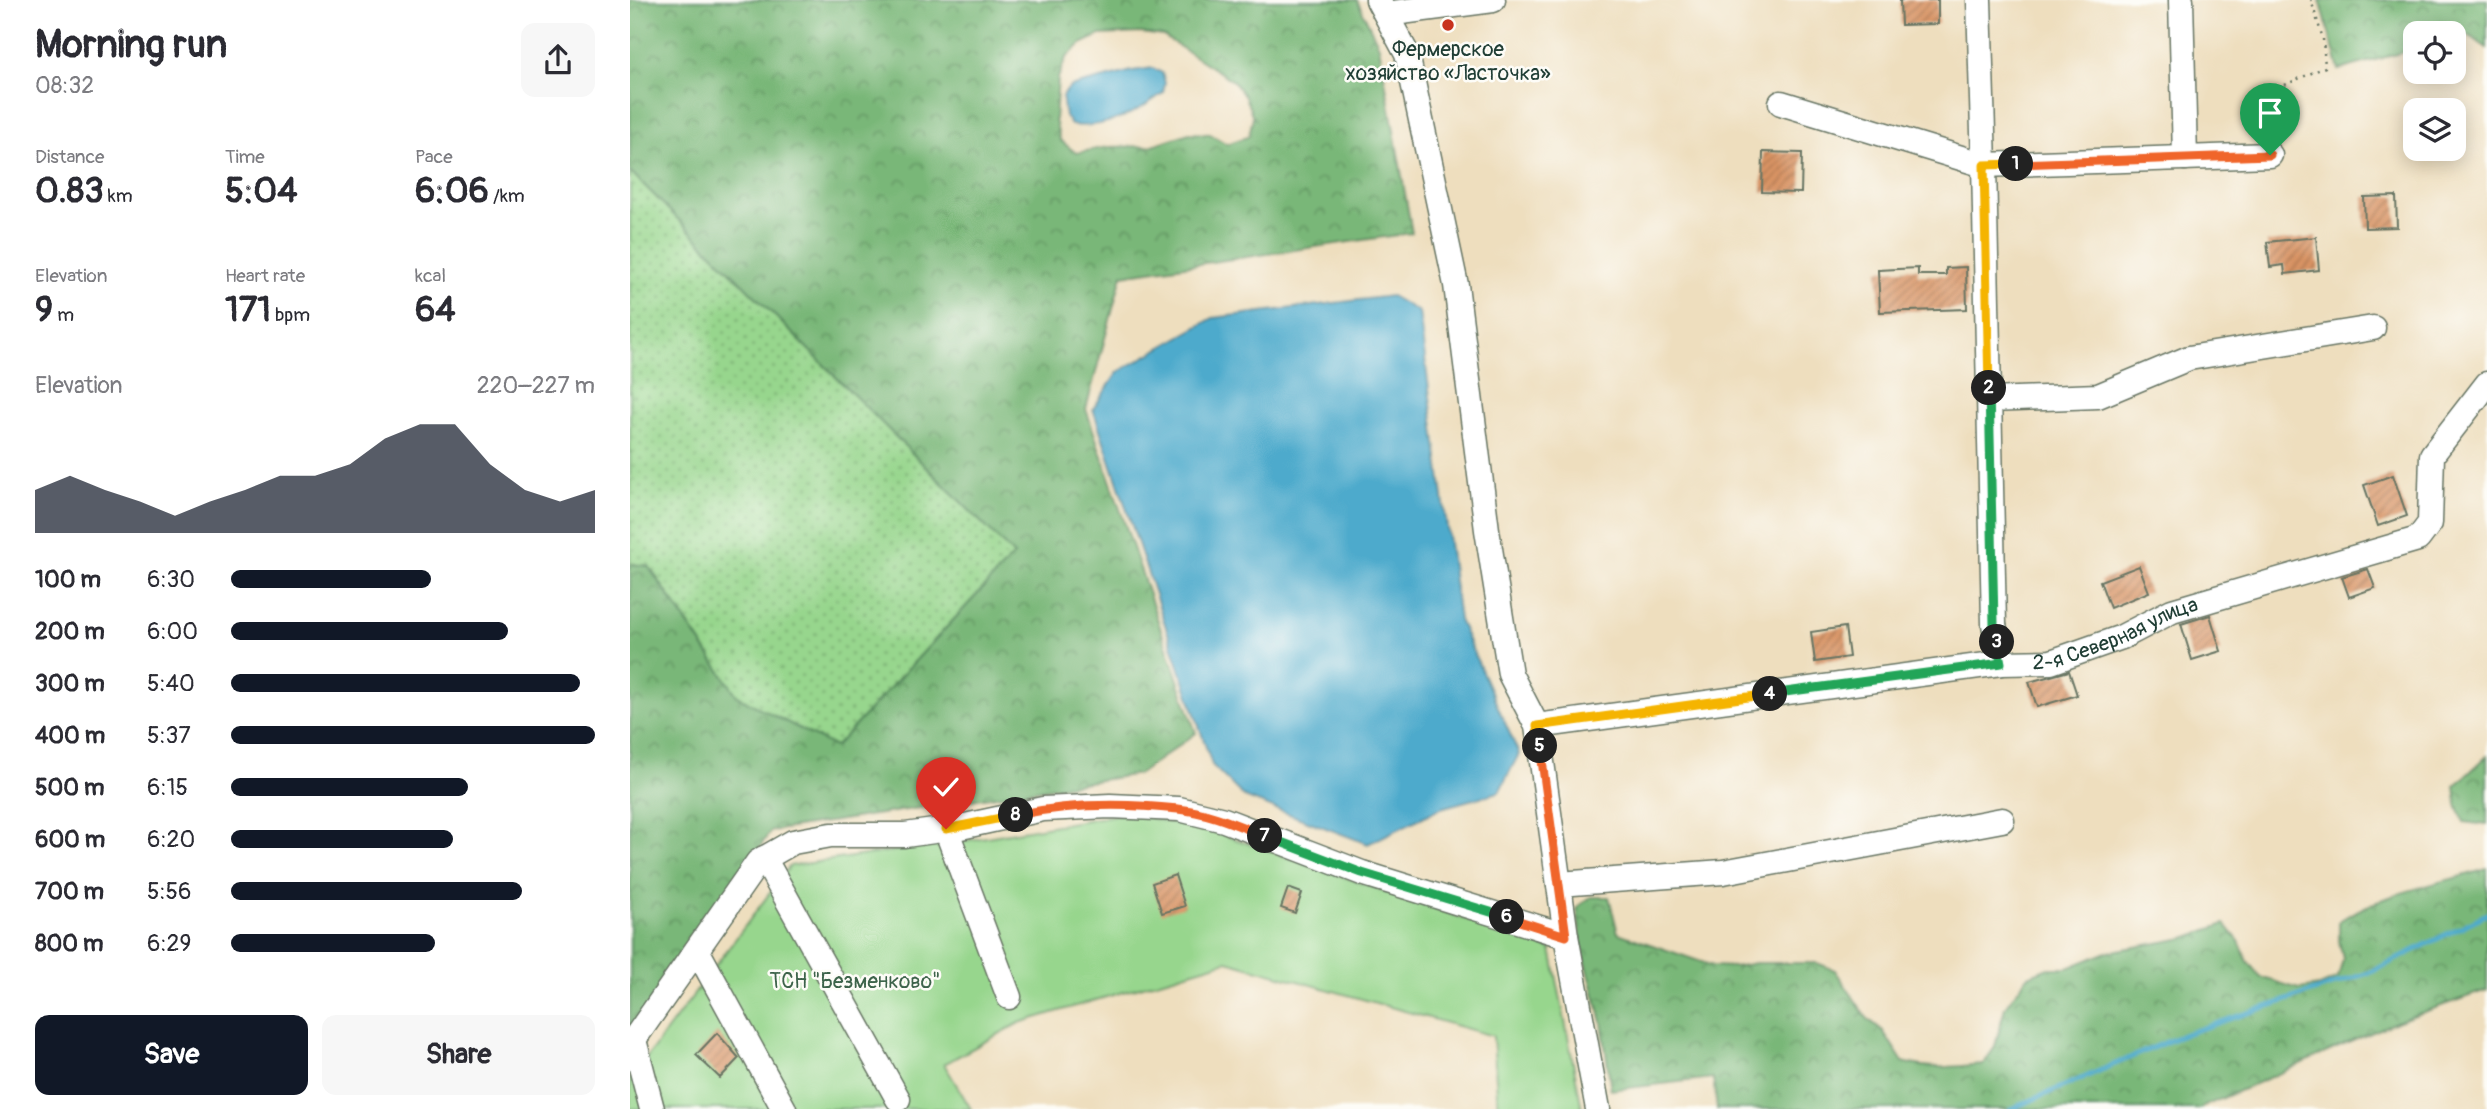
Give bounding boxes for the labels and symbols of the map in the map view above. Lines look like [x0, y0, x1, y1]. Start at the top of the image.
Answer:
marker: Фермерское хозяйство «Ласточка» [1440, 17, 1456, 33]
place label: Фермерское хозяйство «Ласточка» [1345, 36, 1551, 87]
pin [2240, 83, 2300, 155]
pin: 1 [1998, 146, 2034, 182]
pin: 2 [1972, 370, 2006, 406]
street label: 2-я Северная улица [2032, 591, 2201, 676]
pin: 3 [1980, 624, 2014, 660]
pin: 4 [1752, 676, 1788, 712]
pin: 5 [1522, 728, 1558, 764]
pin [916, 757, 976, 829]
pin: 8 [998, 798, 1034, 832]
pin: 7 [1248, 818, 1282, 854]
pin: 6 [1490, 900, 1524, 934]
park label: ТСН "Безменково" [770, 968, 940, 995]

